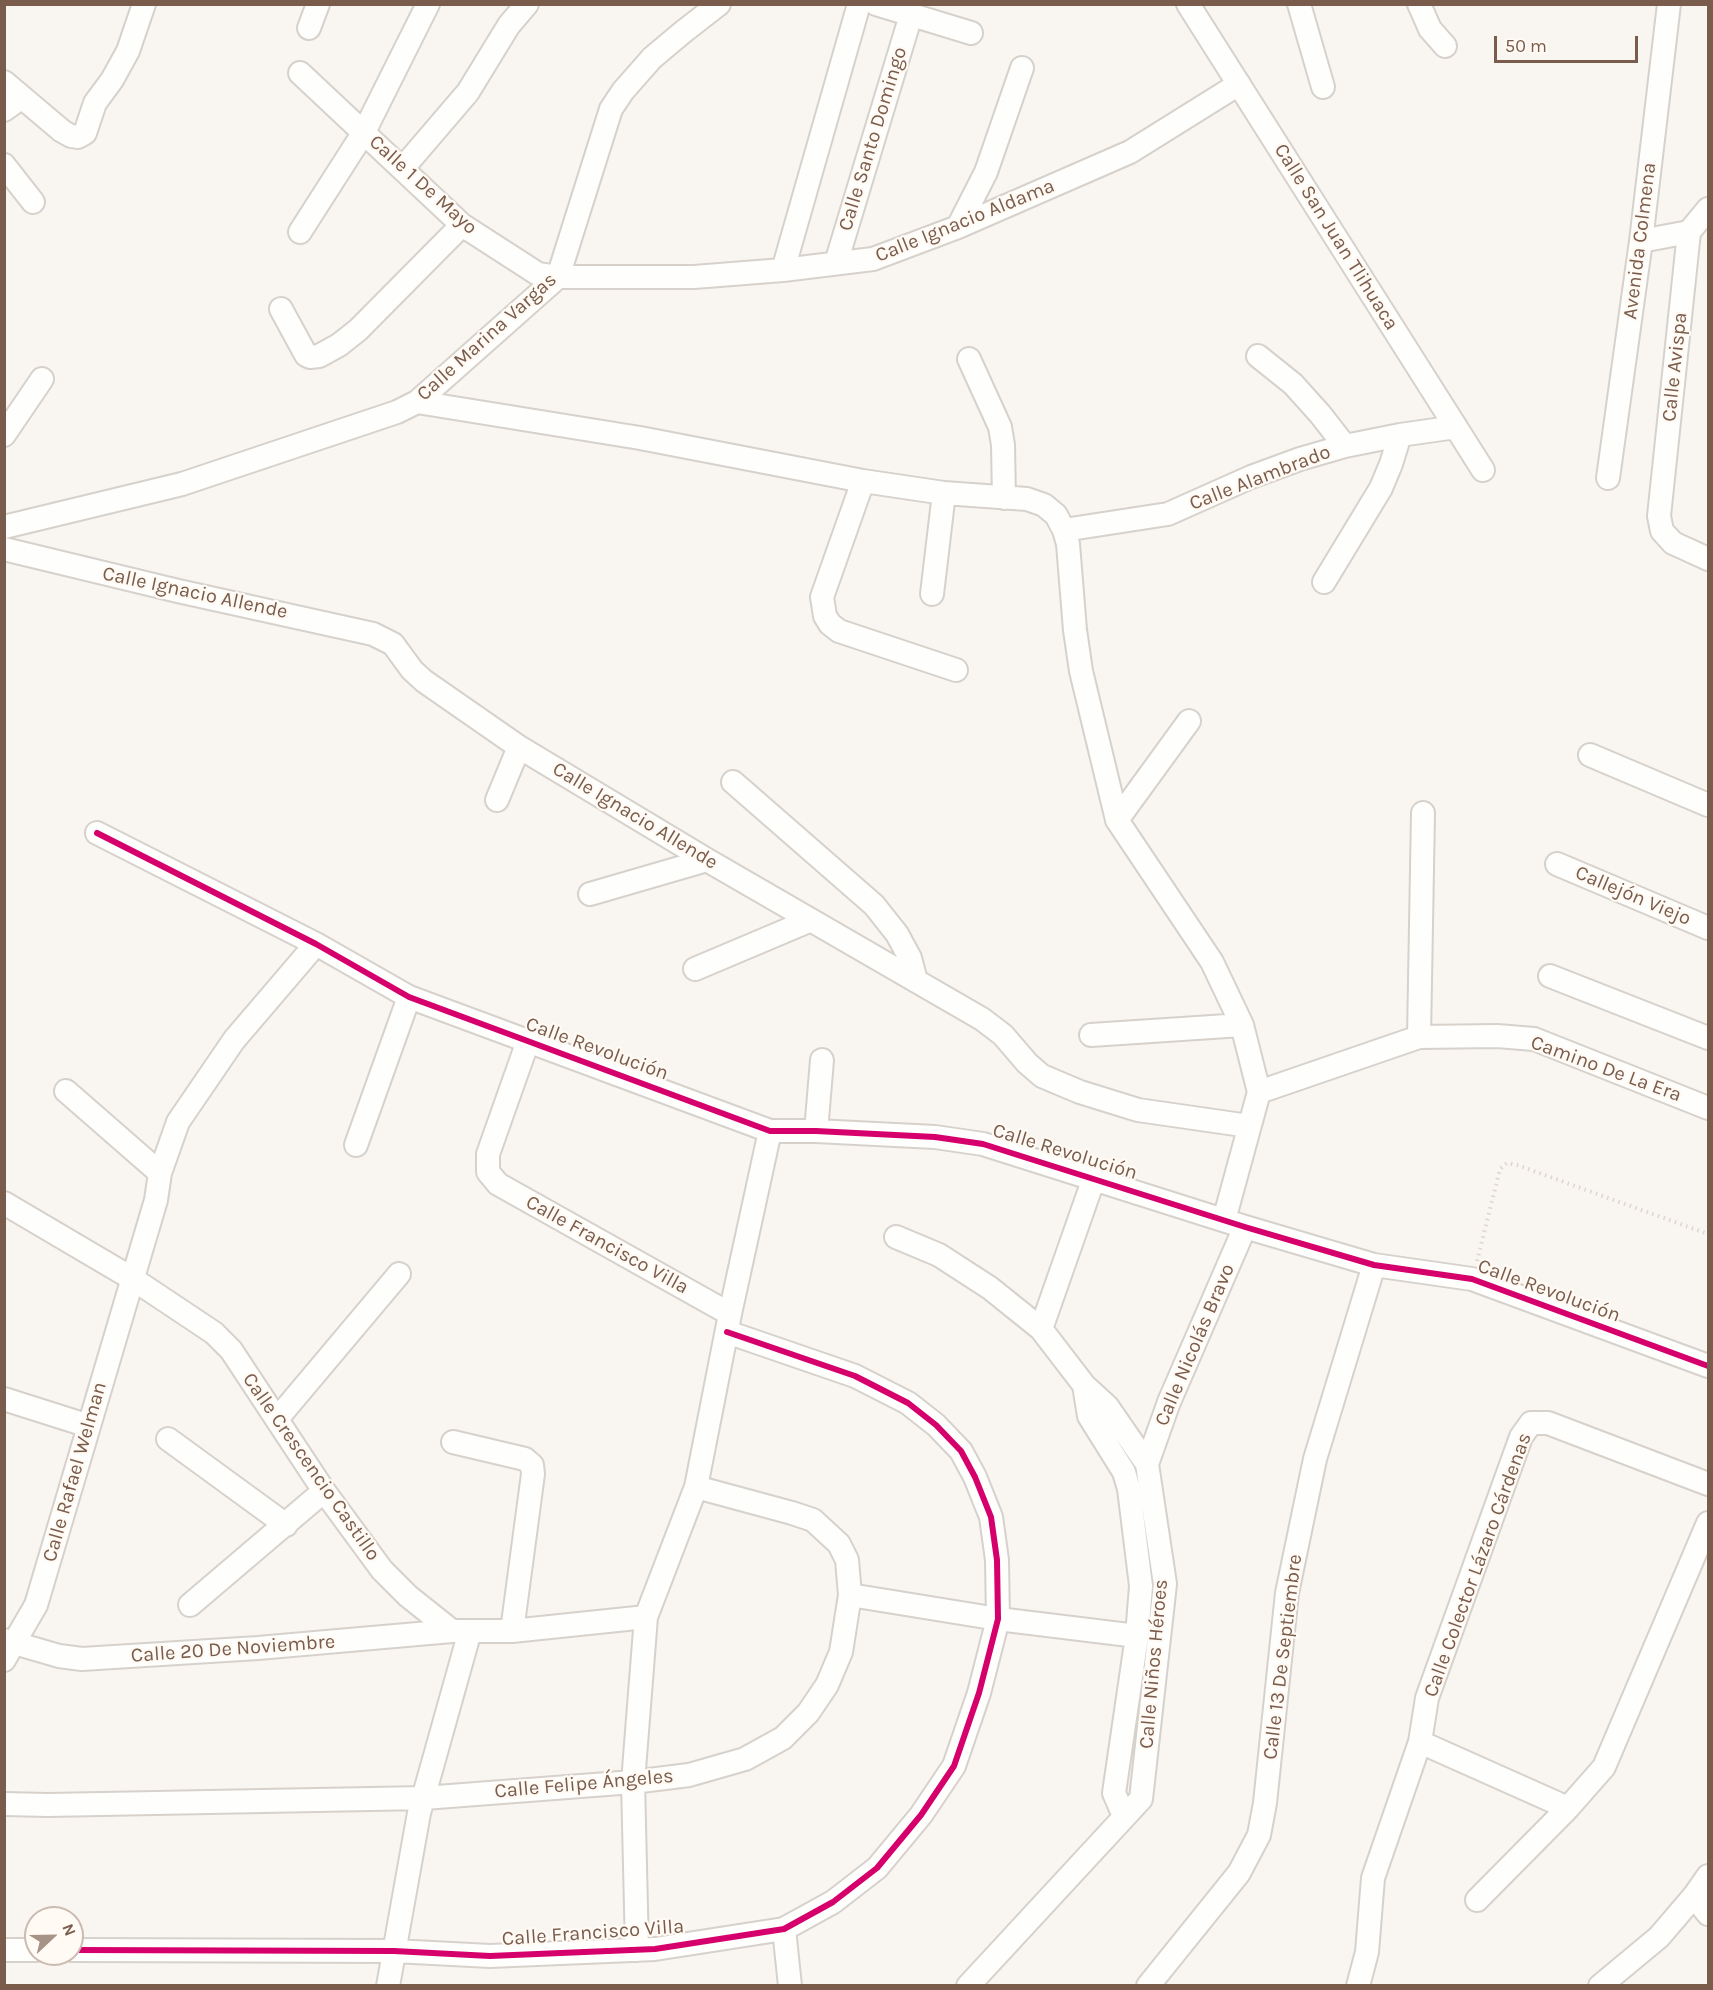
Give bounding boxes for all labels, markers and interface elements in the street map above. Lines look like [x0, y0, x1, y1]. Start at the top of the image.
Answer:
scale bar [1497, 24, 1641, 62]
text: 50 m [1505, 35, 1547, 57]
street label: Calle Santo Domingo [834, 44, 912, 234]
street label: Calle 1 De Mayo [364, 130, 482, 240]
street label: Calle San Juan Tlihuaca [1269, 139, 1403, 335]
street label: Avenida Colmena [1618, 161, 1662, 321]
street label: Calle Ignacio Aldama [872, 174, 1058, 268]
street label: Calle Marina Vargas [412, 268, 562, 406]
street label: Calle Avispa [1657, 311, 1693, 423]
street label: Calle Alambrado [1186, 440, 1334, 516]
street label: Calle Ignacio Allende [100, 562, 290, 624]
street label: Calle Ignacio Allende [548, 757, 722, 875]
street label: Callejón Viejo [1571, 861, 1695, 931]
street label: Calle Revolución [522, 1012, 672, 1086]
street label: Camino De La Era [1527, 1031, 1685, 1107]
street label: Calle Revolución [990, 1119, 1140, 1185]
street label: Calle Francisco Villa [521, 1190, 693, 1300]
street label: Calle Revolución [1474, 1254, 1624, 1328]
street label: Calle Nicolás Bravo [1150, 1260, 1240, 1430]
street label: Calle Crescencio Castillo [237, 1368, 385, 1566]
street label: Calle Rafael Welman [38, 1379, 112, 1565]
street label: Calle Colector Lázaro Cárdenas [1419, 1430, 1537, 1700]
street label: Calle 13 De Septiembre [1258, 1553, 1308, 1761]
street label: Calle Niños Héroes [1135, 1578, 1173, 1750]
street label: Calle 20 De Noviembre [130, 1630, 336, 1668]
street label: Calle Felipe Ángeles [494, 1764, 674, 1804]
north arrow [24, 1906, 84, 1966]
street label: Calle Francisco Villa [501, 1915, 685, 1951]
text: N [58, 1921, 80, 1939]

